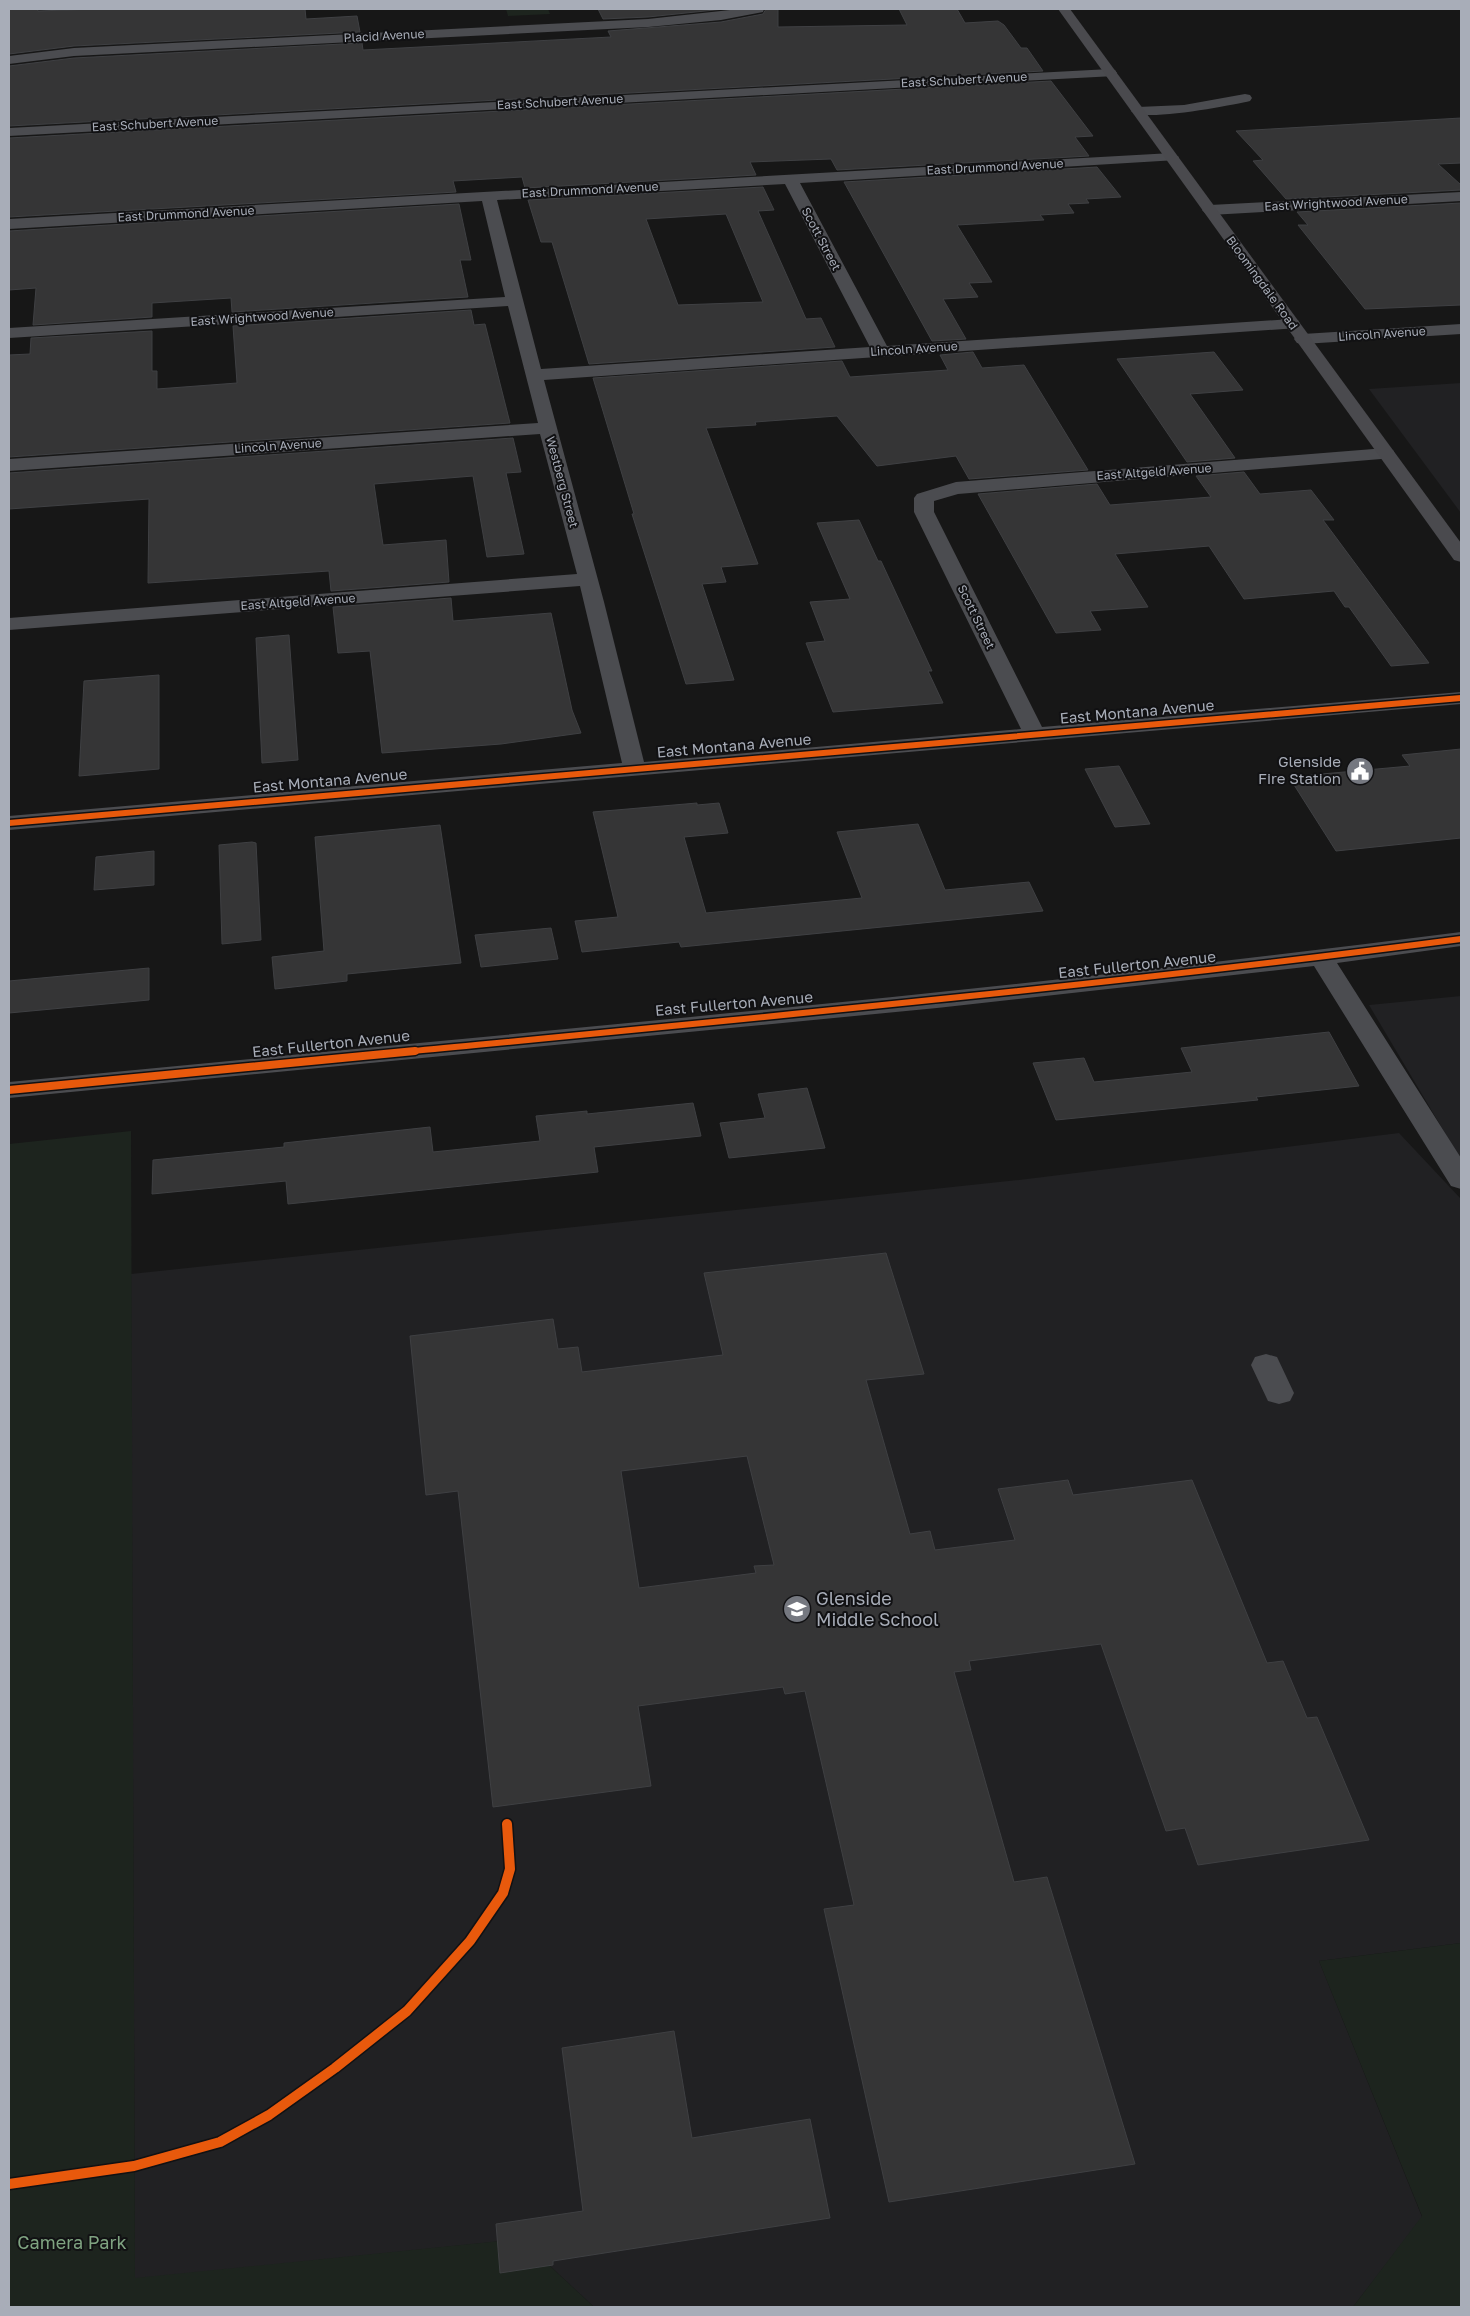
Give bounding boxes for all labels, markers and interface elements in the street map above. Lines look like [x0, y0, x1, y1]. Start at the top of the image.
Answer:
street label: Placid Avenue [343, 26, 425, 45]
street label: East Schubert Avenue [900, 69, 1028, 90]
street label: East Schubert Avenue [496, 91, 624, 112]
street label: East Schubert Avenue [91, 113, 219, 134]
street label: East Drummond Avenue [926, 155, 1064, 178]
street label: East Drummond Avenue [521, 178, 659, 201]
street label: East Wrightwood Avenue [1264, 191, 1408, 214]
street label: East Drummond Avenue [117, 202, 255, 225]
street label: Scott Street [799, 205, 844, 273]
street label: Bloomingdale Road [1223, 233, 1301, 332]
street label: East Wrightwood Avenue [190, 304, 334, 329]
street label: Lincoln Avenue [1338, 323, 1426, 344]
street label: Lincoln Avenue [870, 338, 958, 359]
street label: Lincoln Avenue [234, 435, 322, 456]
street label: Westberg Street [543, 435, 582, 529]
street label: East Altgeld Avenue [1096, 460, 1212, 483]
street label: Scott Street [954, 582, 998, 651]
street label: East Altgeld Avenue [240, 590, 356, 613]
street label: East Montana Avenue [1059, 695, 1215, 727]
street label: East Montana Avenue [656, 729, 812, 761]
place label: Glenside Fire Station [1258, 752, 1341, 787]
public building icon: Glenside Fire Station [1345, 756, 1375, 786]
street label: East Montana Avenue [252, 764, 408, 796]
street label: East Fullerton Avenue [1057, 947, 1217, 981]
street label: East Fullerton Avenue [654, 987, 814, 1019]
street label: East Fullerton Avenue [251, 1026, 411, 1060]
place label: Glenside Middle School [816, 1587, 939, 1630]
school or university icon: Glenside Middle School [782, 1594, 812, 1624]
park label: Camera Park [17, 2231, 127, 2253]

